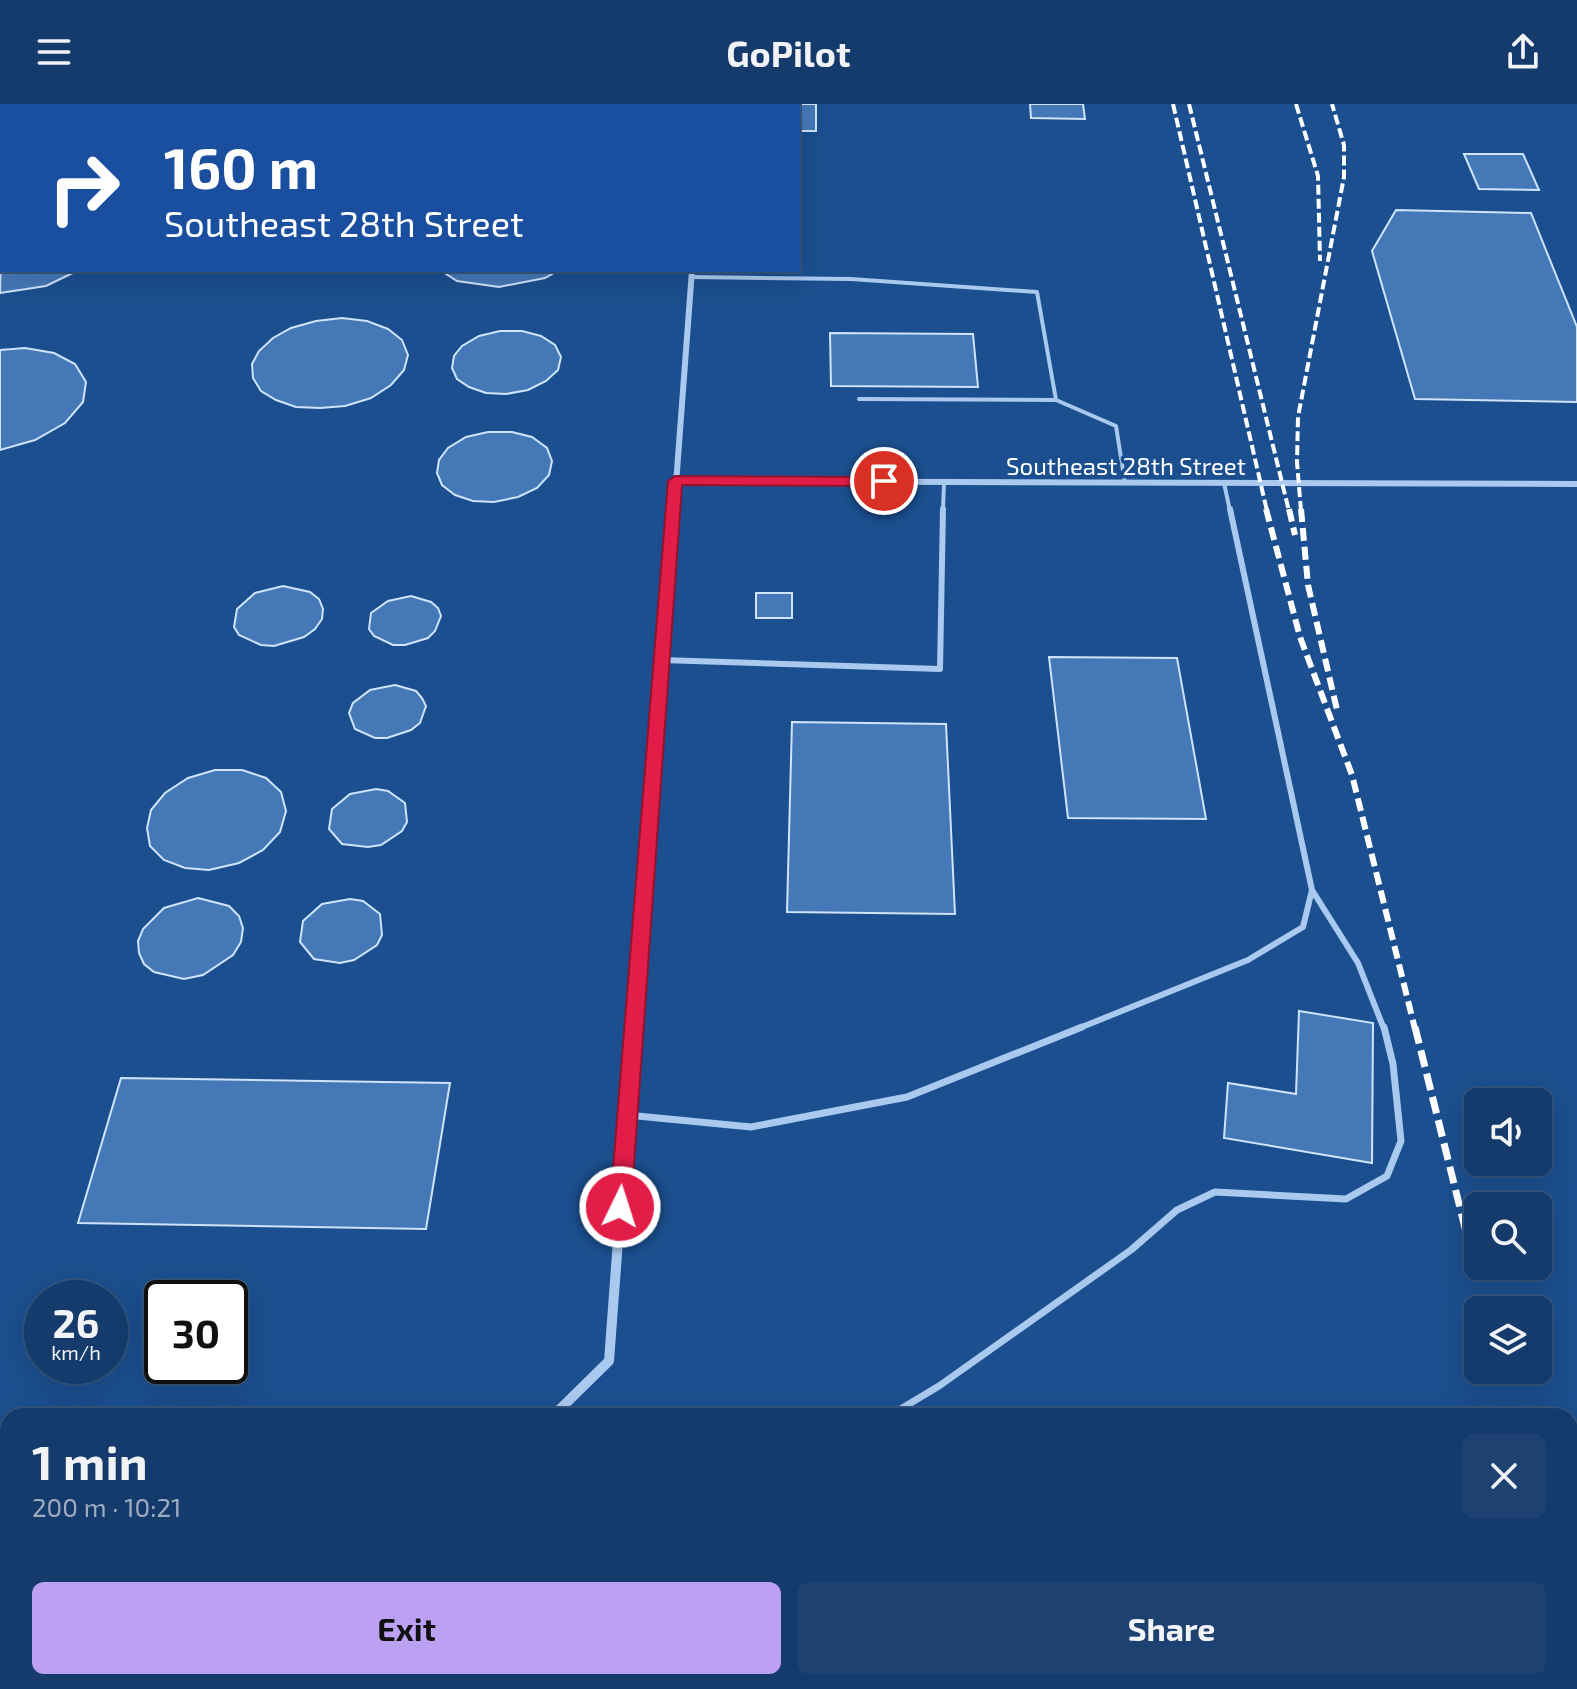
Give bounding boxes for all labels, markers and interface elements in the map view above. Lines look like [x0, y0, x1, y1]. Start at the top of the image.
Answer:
icon: menu [32, 30, 76, 74]
icon: share [1501, 30, 1545, 74]
text: GoPilot [726, 31, 851, 74]
text: 160 m [164, 133, 318, 200]
icon: right [32, 136, 136, 240]
text: Southeast 28th Street [164, 201, 524, 244]
pin [850, 447, 918, 515]
street label: Southeast 28th Street [1006, 451, 1246, 480]
icon: arrive [862, 459, 906, 503]
map controls [1464, 1088, 1552, 1384]
button: sound [1464, 1088, 1552, 1176]
position arrow [578, 1165, 662, 1249]
button: search [1464, 1192, 1552, 1280]
speed limit sign: 30 [144, 1280, 248, 1384]
button: layers [1464, 1296, 1552, 1384]
text: 26 [53, 1298, 99, 1346]
text: km/h [51, 1340, 101, 1364]
text: 1 min [32, 1432, 148, 1490]
button: close [1462, 1434, 1546, 1518]
text: 200 m · 10:21 [32, 1491, 181, 1522]
button: Exit [32, 1582, 781, 1674]
button: Share [797, 1582, 1546, 1674]

